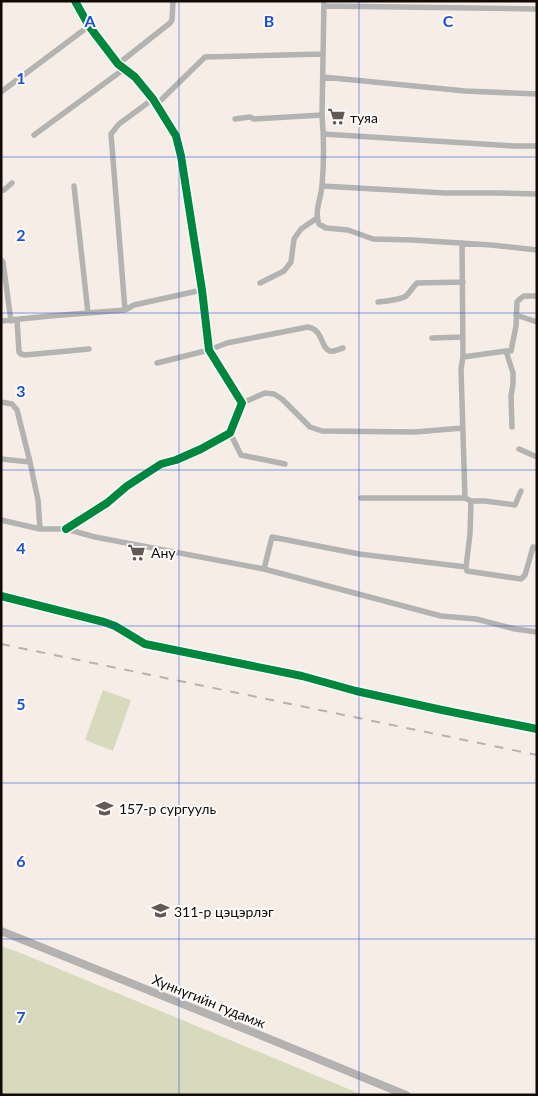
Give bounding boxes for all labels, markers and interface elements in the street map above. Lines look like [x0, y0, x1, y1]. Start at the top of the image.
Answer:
text: A [83, 11, 96, 30]
text: B [264, 11, 274, 30]
text: C [443, 11, 454, 30]
text: 1 [16, 68, 26, 87]
supermarket icon: туяа [326, 107, 346, 127]
place label: туяа [350, 109, 378, 126]
text: 2 [16, 225, 26, 244]
text: 3 [16, 381, 26, 400]
text: 4 [16, 538, 26, 557]
supermarket icon: Ану [127, 542, 147, 562]
place label: Ану [151, 544, 176, 561]
text: 5 [16, 694, 26, 713]
school or university icon: 157-р сургууль [95, 798, 115, 818]
place label: 157-р сургууль [119, 800, 216, 817]
text: 6 [16, 851, 26, 870]
school or university icon: 311-р цэцэрлэг [150, 901, 170, 921]
place label: 311-р цэцэрлэг [174, 903, 274, 920]
street label: Хүннүгийн гудамж [150, 970, 268, 1032]
text: 7 [16, 1007, 26, 1026]

